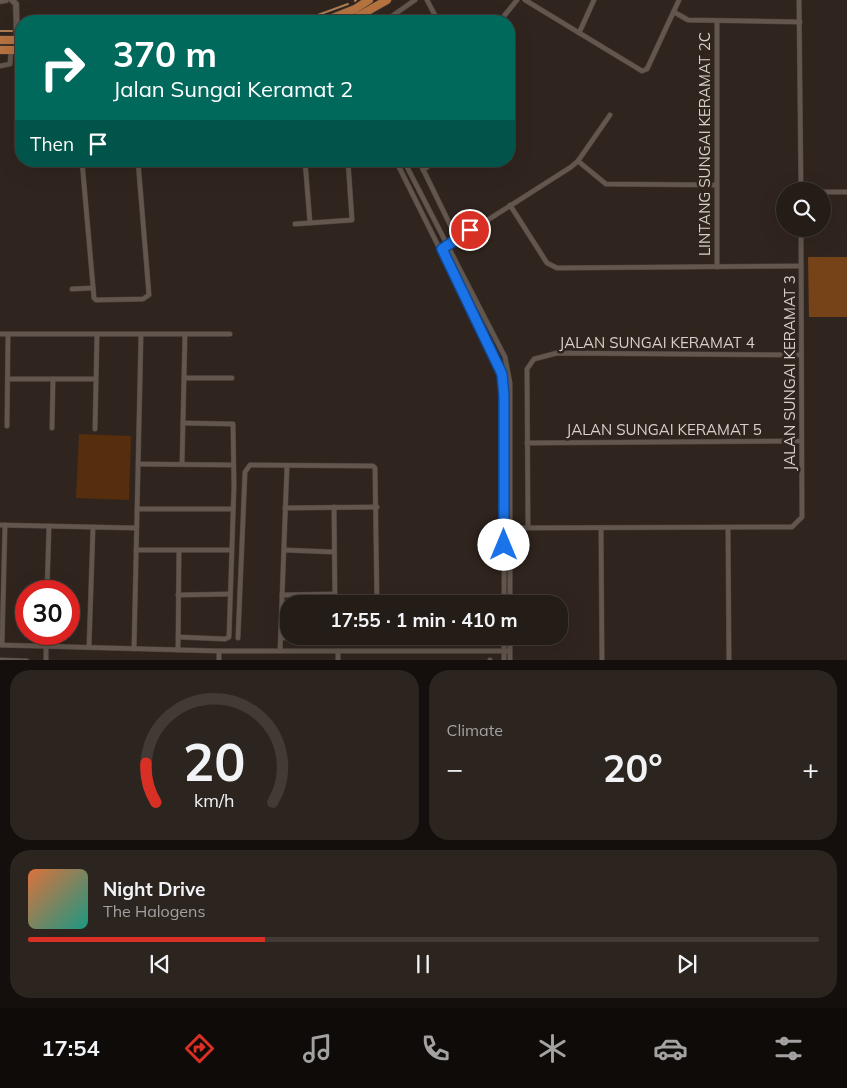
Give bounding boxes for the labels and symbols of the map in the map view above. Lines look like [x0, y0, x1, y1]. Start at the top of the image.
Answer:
street label: LINTANG SUNGAI KERAMAT 2C [695, 32, 714, 256]
pin [449, 209, 491, 251]
street label: JALAN SUNGAI KERAMAT 3 [780, 275, 799, 471]
street label: JALAN SUNGAI KERAMAT 4 [559, 333, 755, 352]
street label: JALAN SUNGAI KERAMAT 5 [566, 420, 762, 439]
position arrow [477, 518, 529, 570]
speed limit sign: 30 [15, 580, 80, 645]

